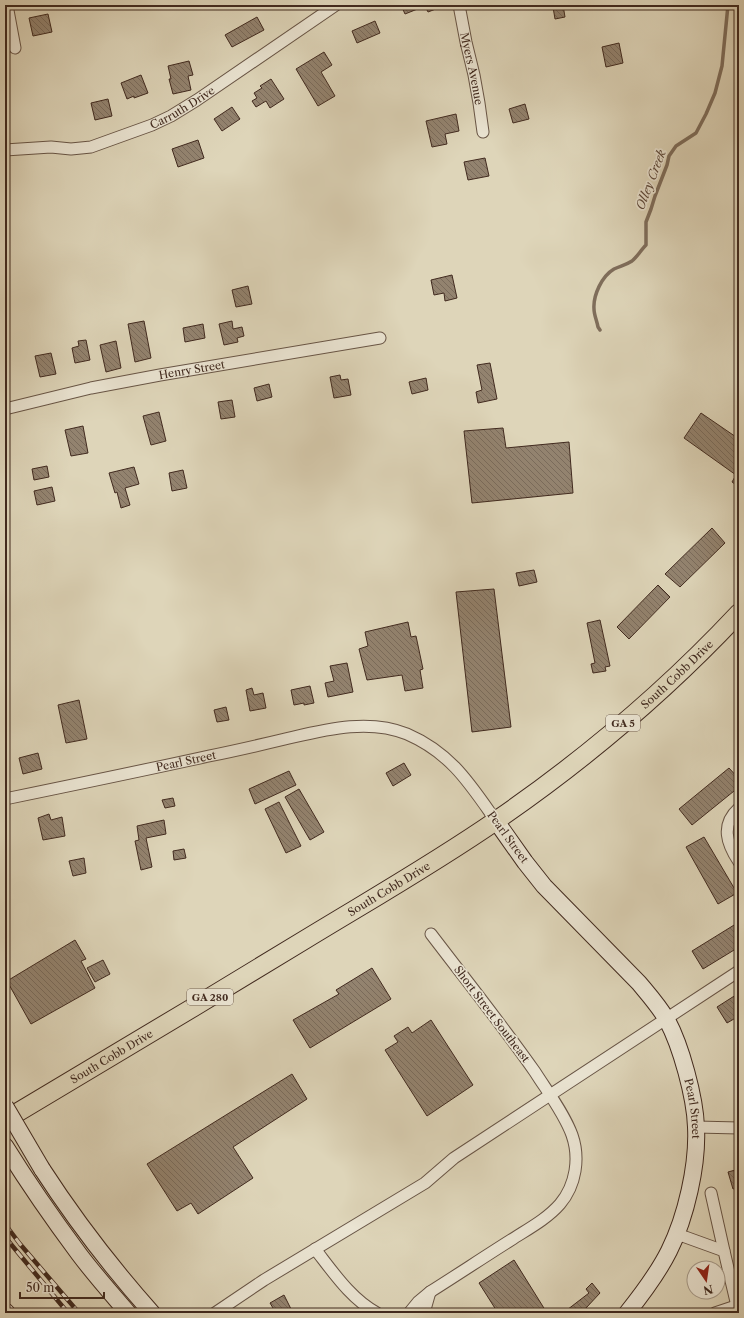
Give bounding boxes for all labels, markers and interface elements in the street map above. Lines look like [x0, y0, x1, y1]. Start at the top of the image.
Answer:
street label: Myers Avenue [457, 31, 486, 106]
street label: Carruth Drive [148, 83, 217, 132]
water label: Olley Creek [632, 147, 669, 212]
street label: Henry Street [158, 357, 226, 382]
street label: South Cobb Drive [638, 637, 716, 712]
road number: GA 5 [606, 715, 640, 731]
street label: Pearl Street [155, 748, 217, 774]
street label: Pearl Street [484, 808, 532, 866]
street label: South Cobb Drive [345, 859, 433, 919]
street label: Short Street Southeast [451, 963, 533, 1065]
road number: GA 280 [187, 989, 233, 1005]
street label: South Cobb Drive [68, 1026, 155, 1087]
street label: Pearl Street [681, 1077, 703, 1139]
north arrow [686, 1260, 726, 1300]
scale bar [20, 1274, 104, 1300]
text: 50 m [26, 1280, 55, 1295]
text: N [702, 1282, 714, 1298]

